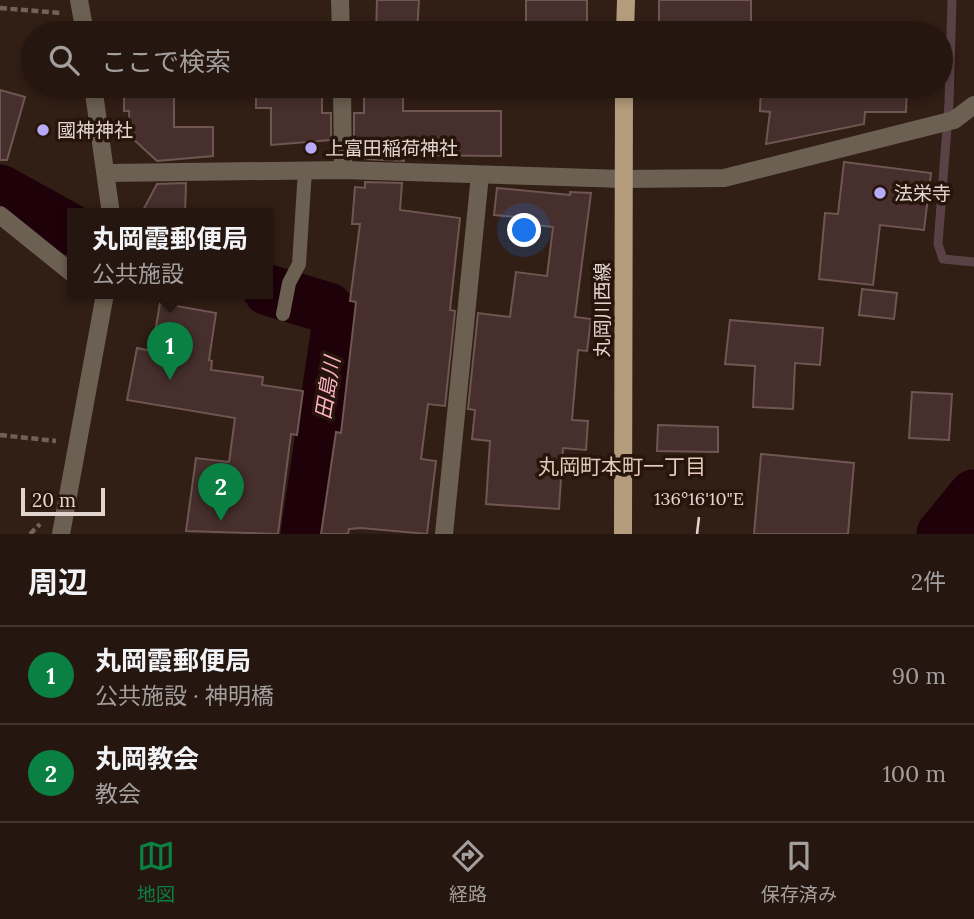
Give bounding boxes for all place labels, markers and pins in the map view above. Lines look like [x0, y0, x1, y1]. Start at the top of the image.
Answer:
place label: 國神神社 [57, 118, 133, 142]
marker: 國神神社 [35, 122, 51, 138]
place label: 上富田稲荷神社 [325, 136, 458, 160]
marker: 上富田稲荷神社 [303, 140, 319, 156]
place label: 法栄寺 [894, 181, 951, 205]
marker: 法栄寺 [872, 185, 888, 201]
pin: 1 [147, 322, 193, 380]
pin: 2 [198, 463, 244, 521]

